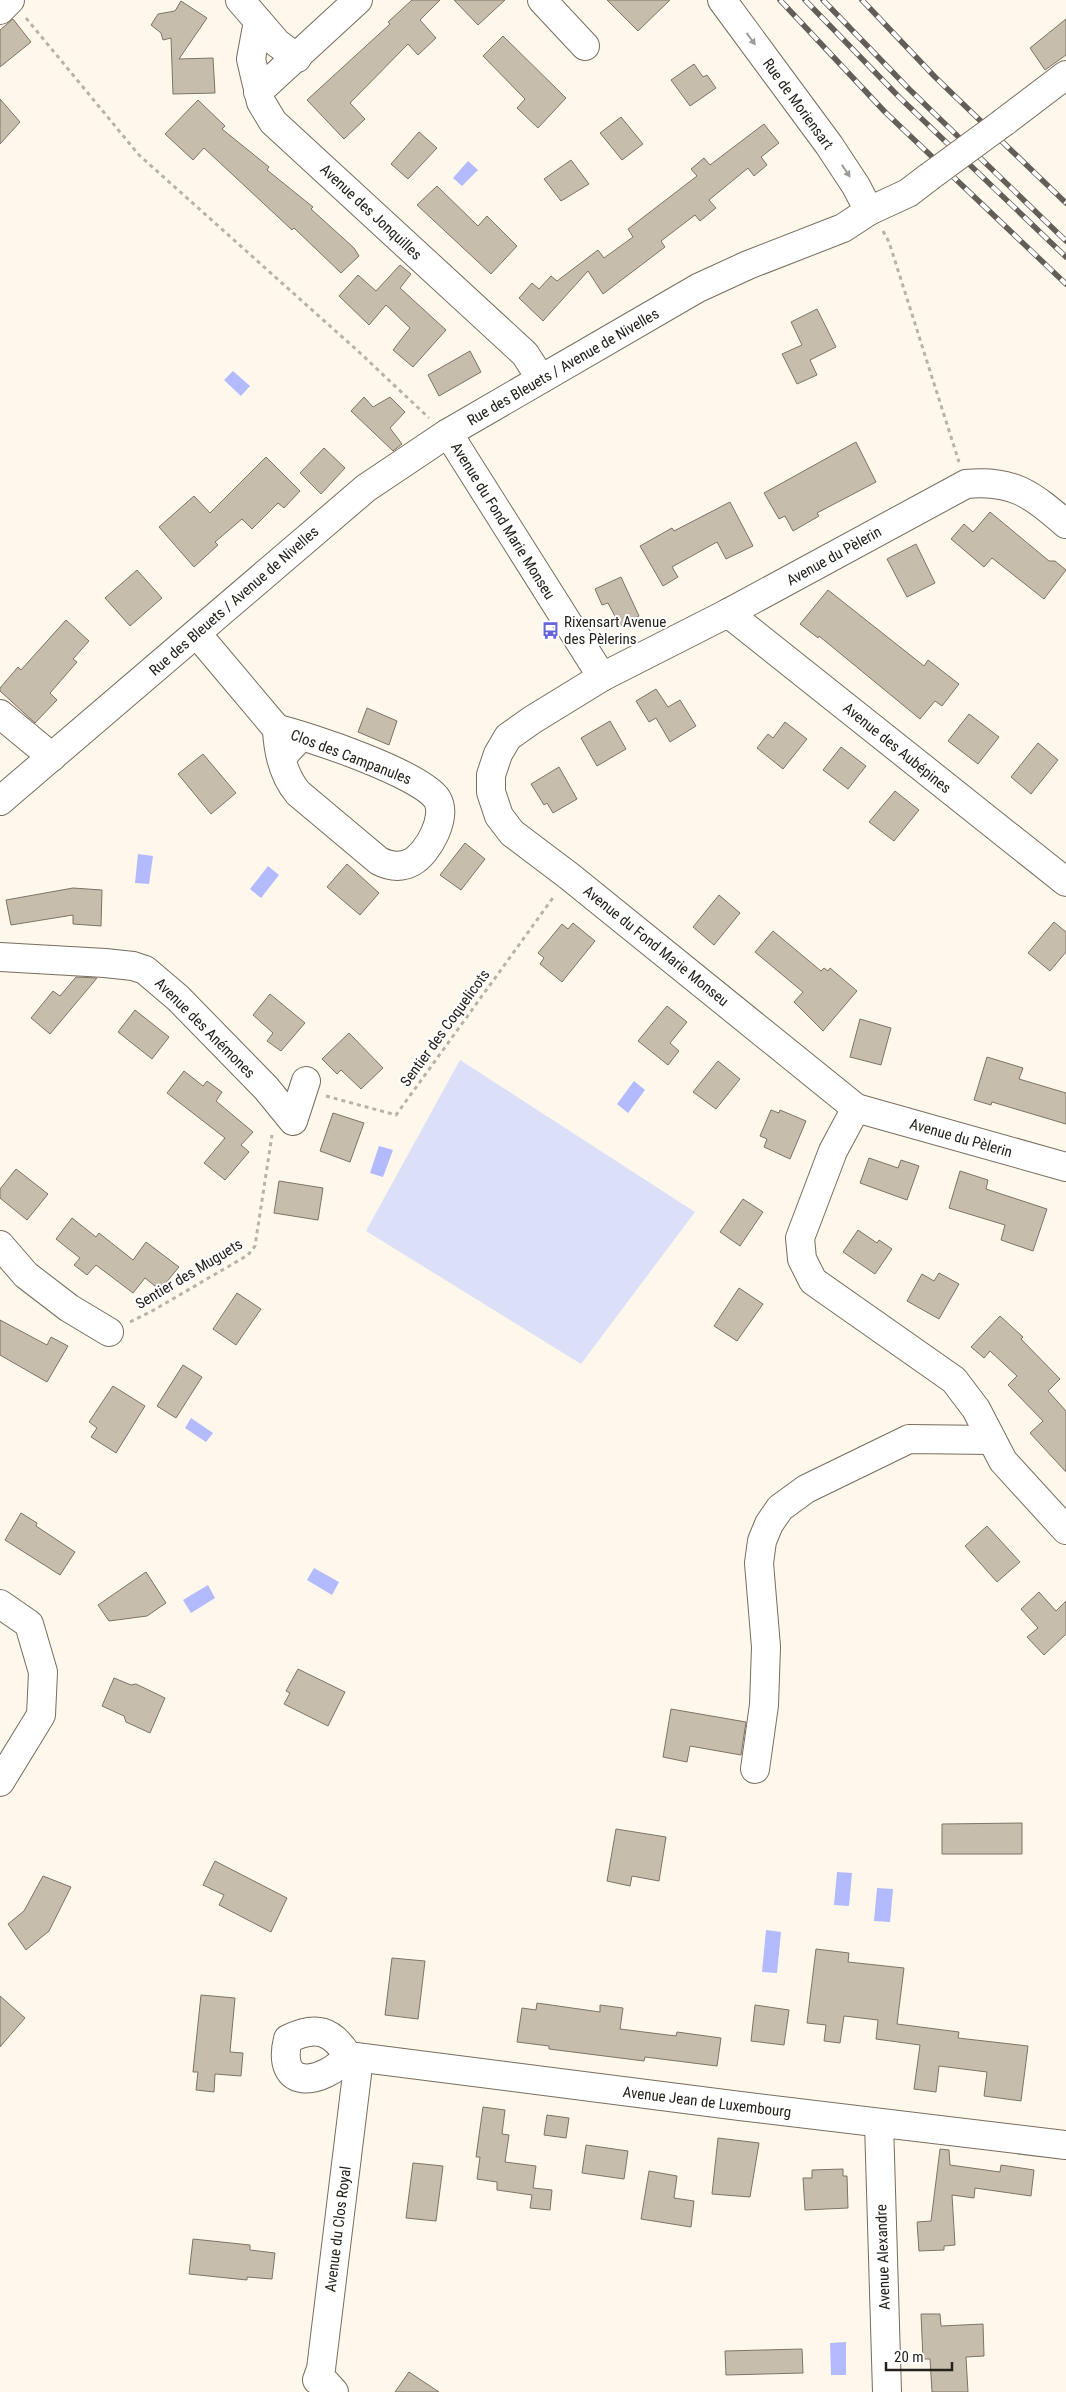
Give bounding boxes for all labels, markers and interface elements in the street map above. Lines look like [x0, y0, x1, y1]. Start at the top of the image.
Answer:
one-way arrow [746, 32, 756, 46]
street label: Rue de Moriensart [759, 55, 837, 153]
street label: Avenue des Jonquilles [316, 160, 426, 264]
one-way arrow [841, 164, 851, 178]
street label: Rue des Bleuets / Avenue de Nivelles [464, 305, 662, 429]
street label: Avenue du Fond Marie Monseu [447, 439, 559, 603]
street label: Rue des Bleuets / Avenue de Nivelles [146, 522, 322, 679]
street label: Avenue du Pèlerin [783, 522, 885, 590]
place label: Rixensart Avenue des Pèlerins [564, 613, 666, 648]
bus stop icon: Rixensart Avenue des Pèlerins [540, 621, 560, 641]
street label: Avenue des Aubépines [839, 699, 955, 797]
street label: Clos des Campanules [288, 726, 414, 788]
street label: Avenue du Fond Marie Monseu [580, 882, 732, 1010]
street label: Sentier des Coquelicots [397, 966, 494, 1090]
street label: Avenue des Anémones [151, 974, 259, 1082]
street label: Avenue du Pèlerin [908, 1115, 1014, 1161]
street label: Sentier des Muguets [132, 1235, 246, 1313]
street label: Avenue Jean de Luxembourg [622, 2083, 792, 2121]
street label: Avenue du Clos Royal [321, 2165, 355, 2293]
street label: Avenue Alexandre [872, 2204, 894, 2310]
scale bar [886, 2340, 952, 2372]
text: 20 m [894, 2348, 924, 2366]

